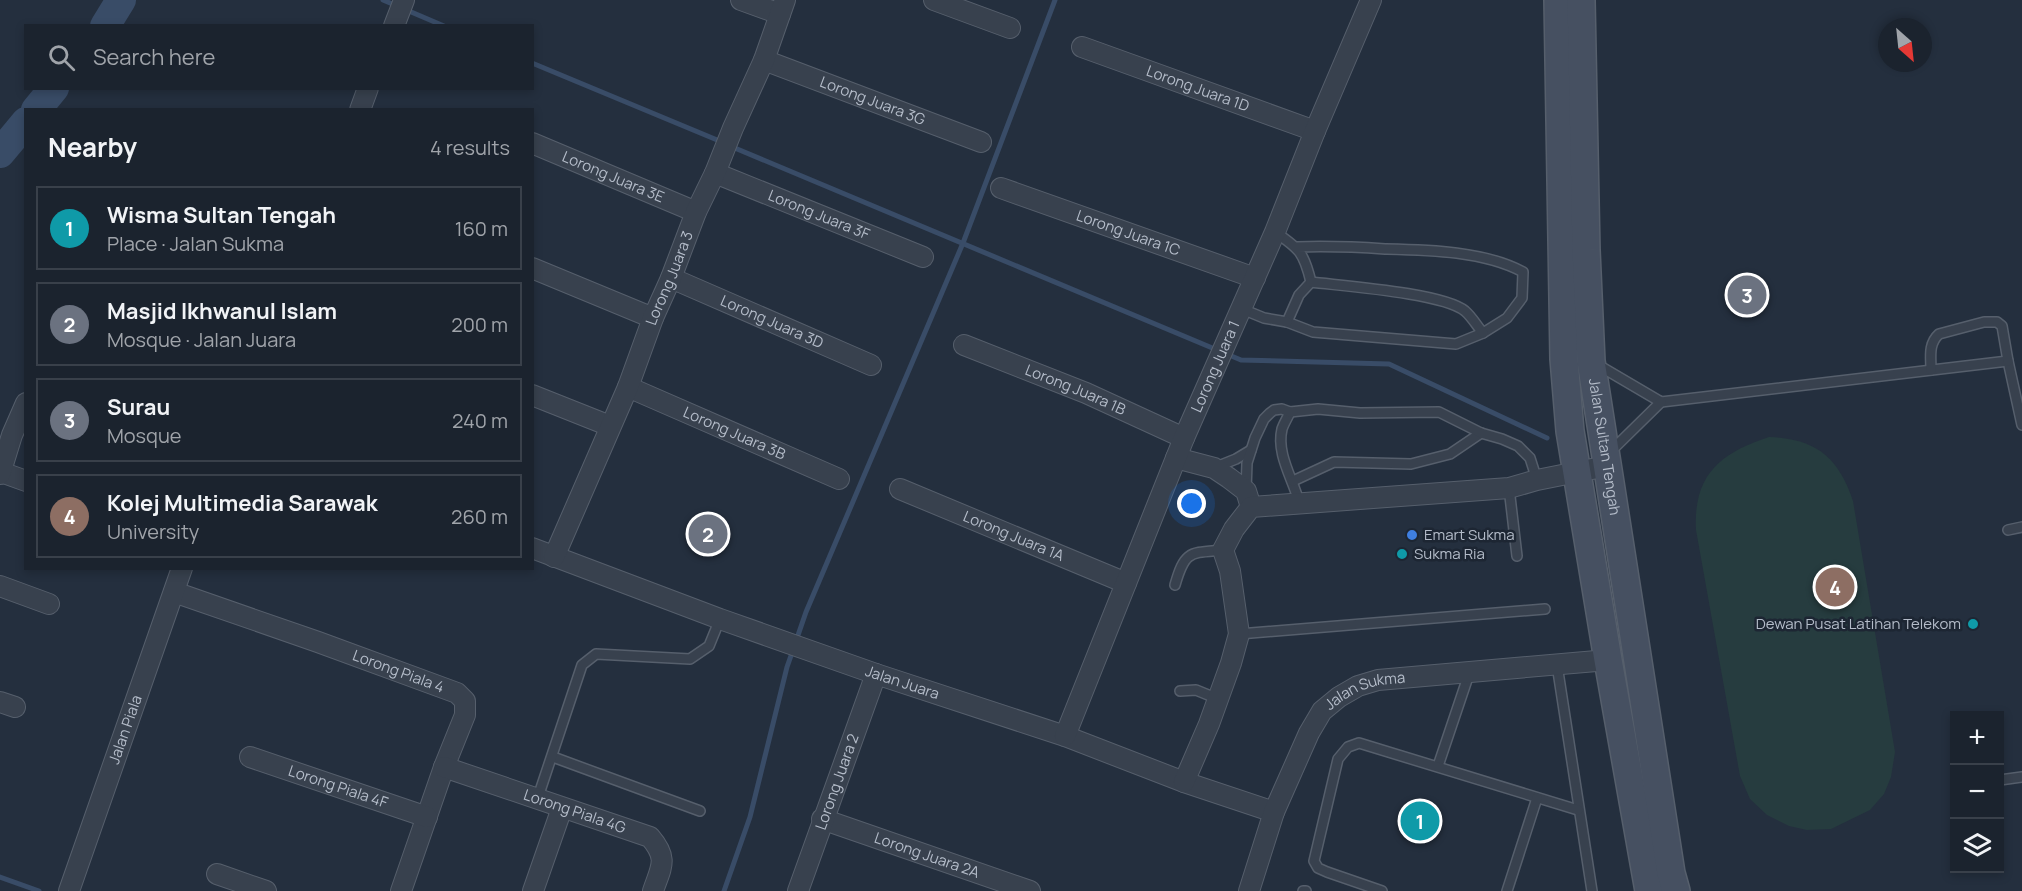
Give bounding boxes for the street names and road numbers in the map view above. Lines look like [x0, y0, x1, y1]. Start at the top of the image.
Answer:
street label: Lorong Juara 1D [1143, 60, 1252, 116]
street label: Lorong Juara 3G [817, 71, 929, 130]
street label: Lorong Juara 3E [559, 146, 668, 207]
street label: Lorong Juara 3F [765, 185, 873, 245]
street label: Lorong Juara 1C [1074, 205, 1183, 261]
street label: Lorong Juara 3 [640, 228, 698, 328]
street label: Lorong Juara 3D [717, 290, 827, 353]
street label: Lorong Juara 1 [1186, 317, 1245, 415]
street label: Lorong Juara 1B [1022, 359, 1129, 420]
street label: Jalan Sultan Tengah [1584, 377, 1626, 517]
street label: Lorong Juara 3B [680, 401, 789, 464]
street label: Lorong Juara 1A [960, 505, 1068, 566]
street label: Lorong Piala 4 [350, 645, 447, 697]
street label: Jalan Juara [863, 660, 942, 704]
street label: Jalan Sukma [1320, 667, 1406, 715]
street label: Jalan Piala [103, 692, 147, 767]
street label: Lorong Juara 2 [810, 731, 864, 833]
street label: Lorong Piala 4F [286, 760, 391, 813]
street label: Lorong Piala 4G [521, 784, 629, 838]
street label: Lorong Juara 2A [872, 827, 983, 883]

